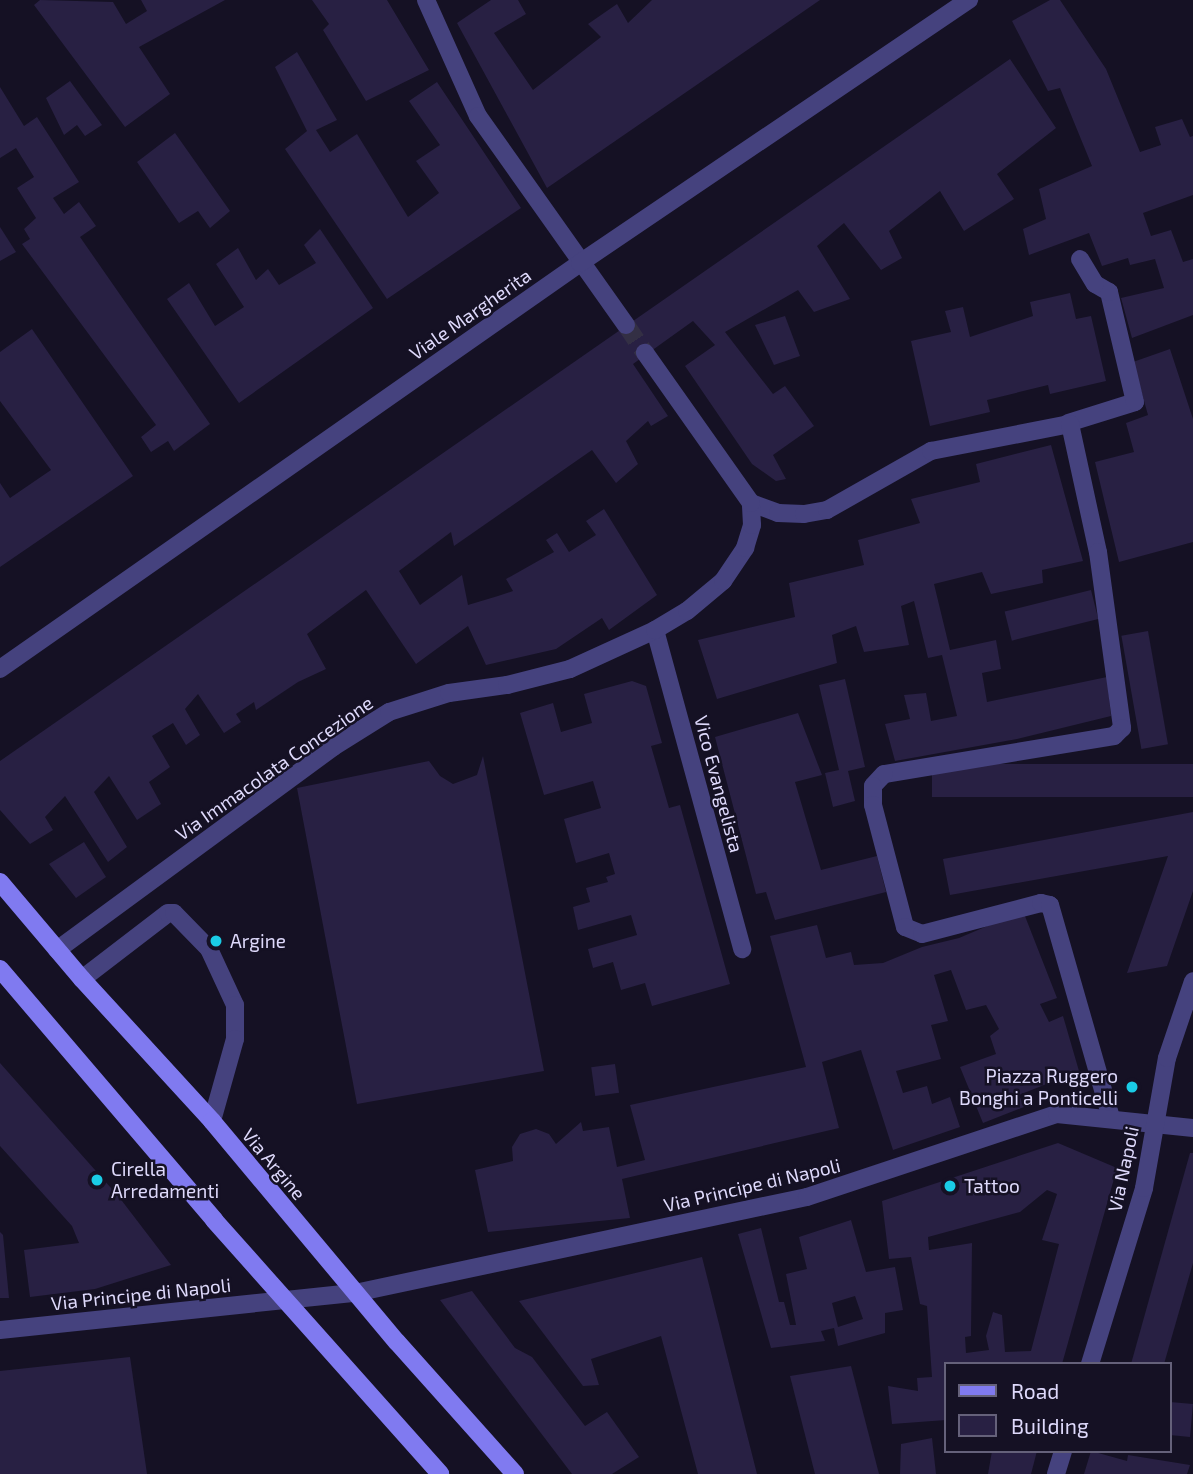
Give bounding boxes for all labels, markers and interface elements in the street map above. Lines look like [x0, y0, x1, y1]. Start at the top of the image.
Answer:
street label: Viale Margherita [405, 264, 535, 364]
street label: Via Immacolata Concezione [171, 691, 377, 845]
street label: Vico Evangelista [690, 713, 748, 855]
place label: Argine [230, 930, 286, 952]
marker: Argine [208, 933, 224, 949]
place label: Piazza Ruggero Bonghi a Ponticelli [959, 1065, 1118, 1109]
marker: Piazza Ruggero Bonghi a Ponticelli [1124, 1079, 1140, 1095]
street label: Via Argine [237, 1123, 311, 1205]
street label: Via Napoli [1103, 1124, 1143, 1214]
street label: Via Principe di Napoli [661, 1154, 843, 1216]
place label: Cirella Arredamenti [111, 1158, 219, 1202]
marker: Cirella Arredamenti [89, 1172, 105, 1188]
place label: Tattoo [964, 1175, 1020, 1197]
marker: Tattoo [942, 1178, 958, 1194]
street label: Via Principe di Napoli [50, 1273, 232, 1315]
legend [944, 1362, 1172, 1453]
text: Road [1011, 1378, 1059, 1403]
text: Building [1011, 1413, 1089, 1438]

